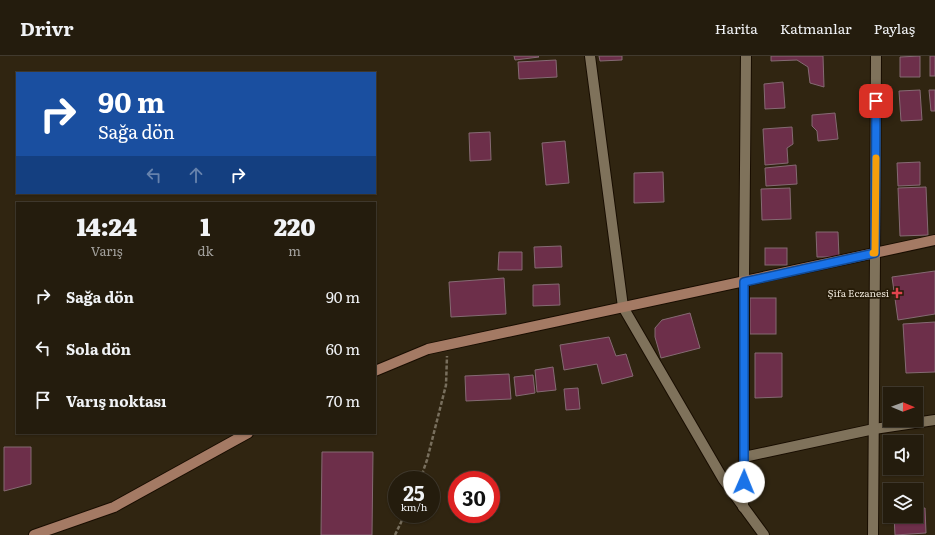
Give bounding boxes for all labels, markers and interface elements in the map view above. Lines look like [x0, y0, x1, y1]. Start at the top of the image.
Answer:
text: Drivr [20, 14, 74, 42]
text: Harita [715, 18, 758, 38]
text: Katmanlar [780, 18, 852, 38]
text: Paylaş [874, 18, 915, 38]
text: 90 m [98, 80, 165, 122]
pin [859, 84, 893, 118]
icon: right [32, 88, 84, 140]
icon: arrive [865, 90, 887, 112]
text: Sağa dön [98, 118, 175, 145]
icon: left [143, 164, 165, 186]
icon: ahead [185, 164, 207, 186]
icon: right [227, 164, 249, 186]
text: 14:24 [76, 208, 137, 243]
text: 1 [200, 208, 210, 243]
text: 220 [274, 208, 316, 243]
text: Varış [91, 241, 123, 260]
text: dk [197, 241, 213, 260]
text: m [288, 241, 301, 260]
icon: right [32, 285, 54, 307]
text: Sağa dön [66, 285, 134, 308]
text: 90 m [326, 285, 360, 308]
place label: Şifa Eczanesi [828, 285, 890, 300]
marker: Şifa Eczanesi [892, 288, 902, 298]
icon: left [32, 337, 54, 359]
text: Sola dön [66, 337, 131, 360]
text: 60 m [326, 337, 360, 360]
north arrow [883, 387, 923, 427]
map controls [883, 387, 923, 523]
icon: arrive [32, 389, 54, 411]
text: Varış noktası [66, 389, 166, 412]
text: 70 m [326, 389, 360, 412]
button: sound [883, 435, 923, 475]
position arrow [723, 461, 765, 503]
speed limit sign: 30 [448, 471, 500, 523]
text: 25 [403, 477, 425, 507]
button: layers [883, 483, 923, 523]
text: km/h [401, 499, 427, 514]

